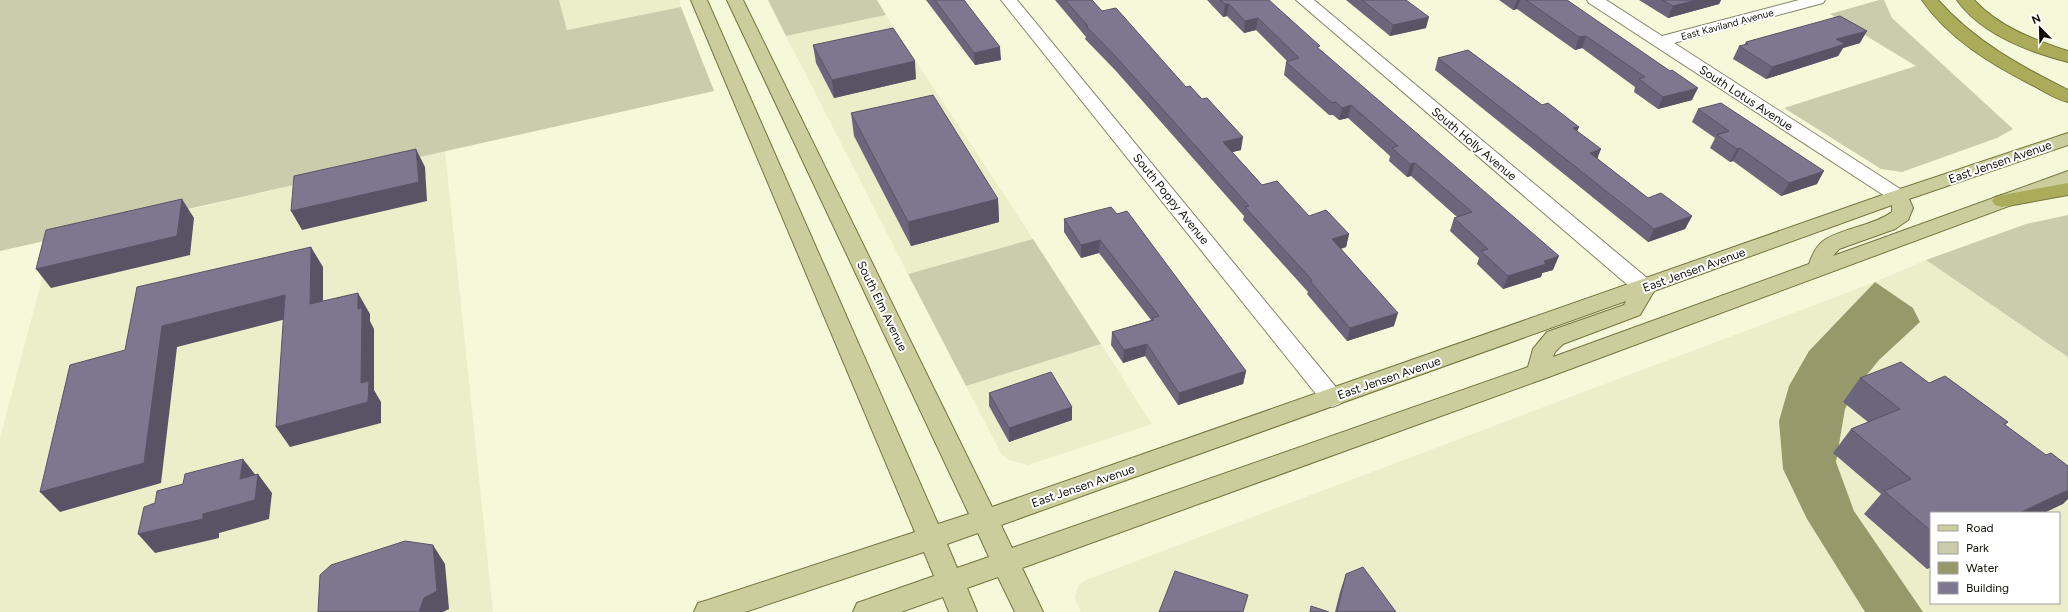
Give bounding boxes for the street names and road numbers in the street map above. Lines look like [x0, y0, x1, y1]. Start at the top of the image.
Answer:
street label: East Kaviland Avenue [1679, 6, 1775, 43]
street label: South Lotus Avenue [1697, 63, 1796, 134]
street label: South Holly Avenue [1429, 104, 1520, 184]
street label: East Jensen Avenue [1947, 138, 2054, 186]
street label: South Poppy Avenue [1130, 151, 1212, 248]
street label: East Jensen Avenue [1641, 245, 1748, 295]
street label: South Elm Avenue [854, 259, 910, 354]
street label: East Jensen Avenue [1336, 354, 1443, 402]
street label: East Jensen Avenue [1030, 462, 1137, 510]

